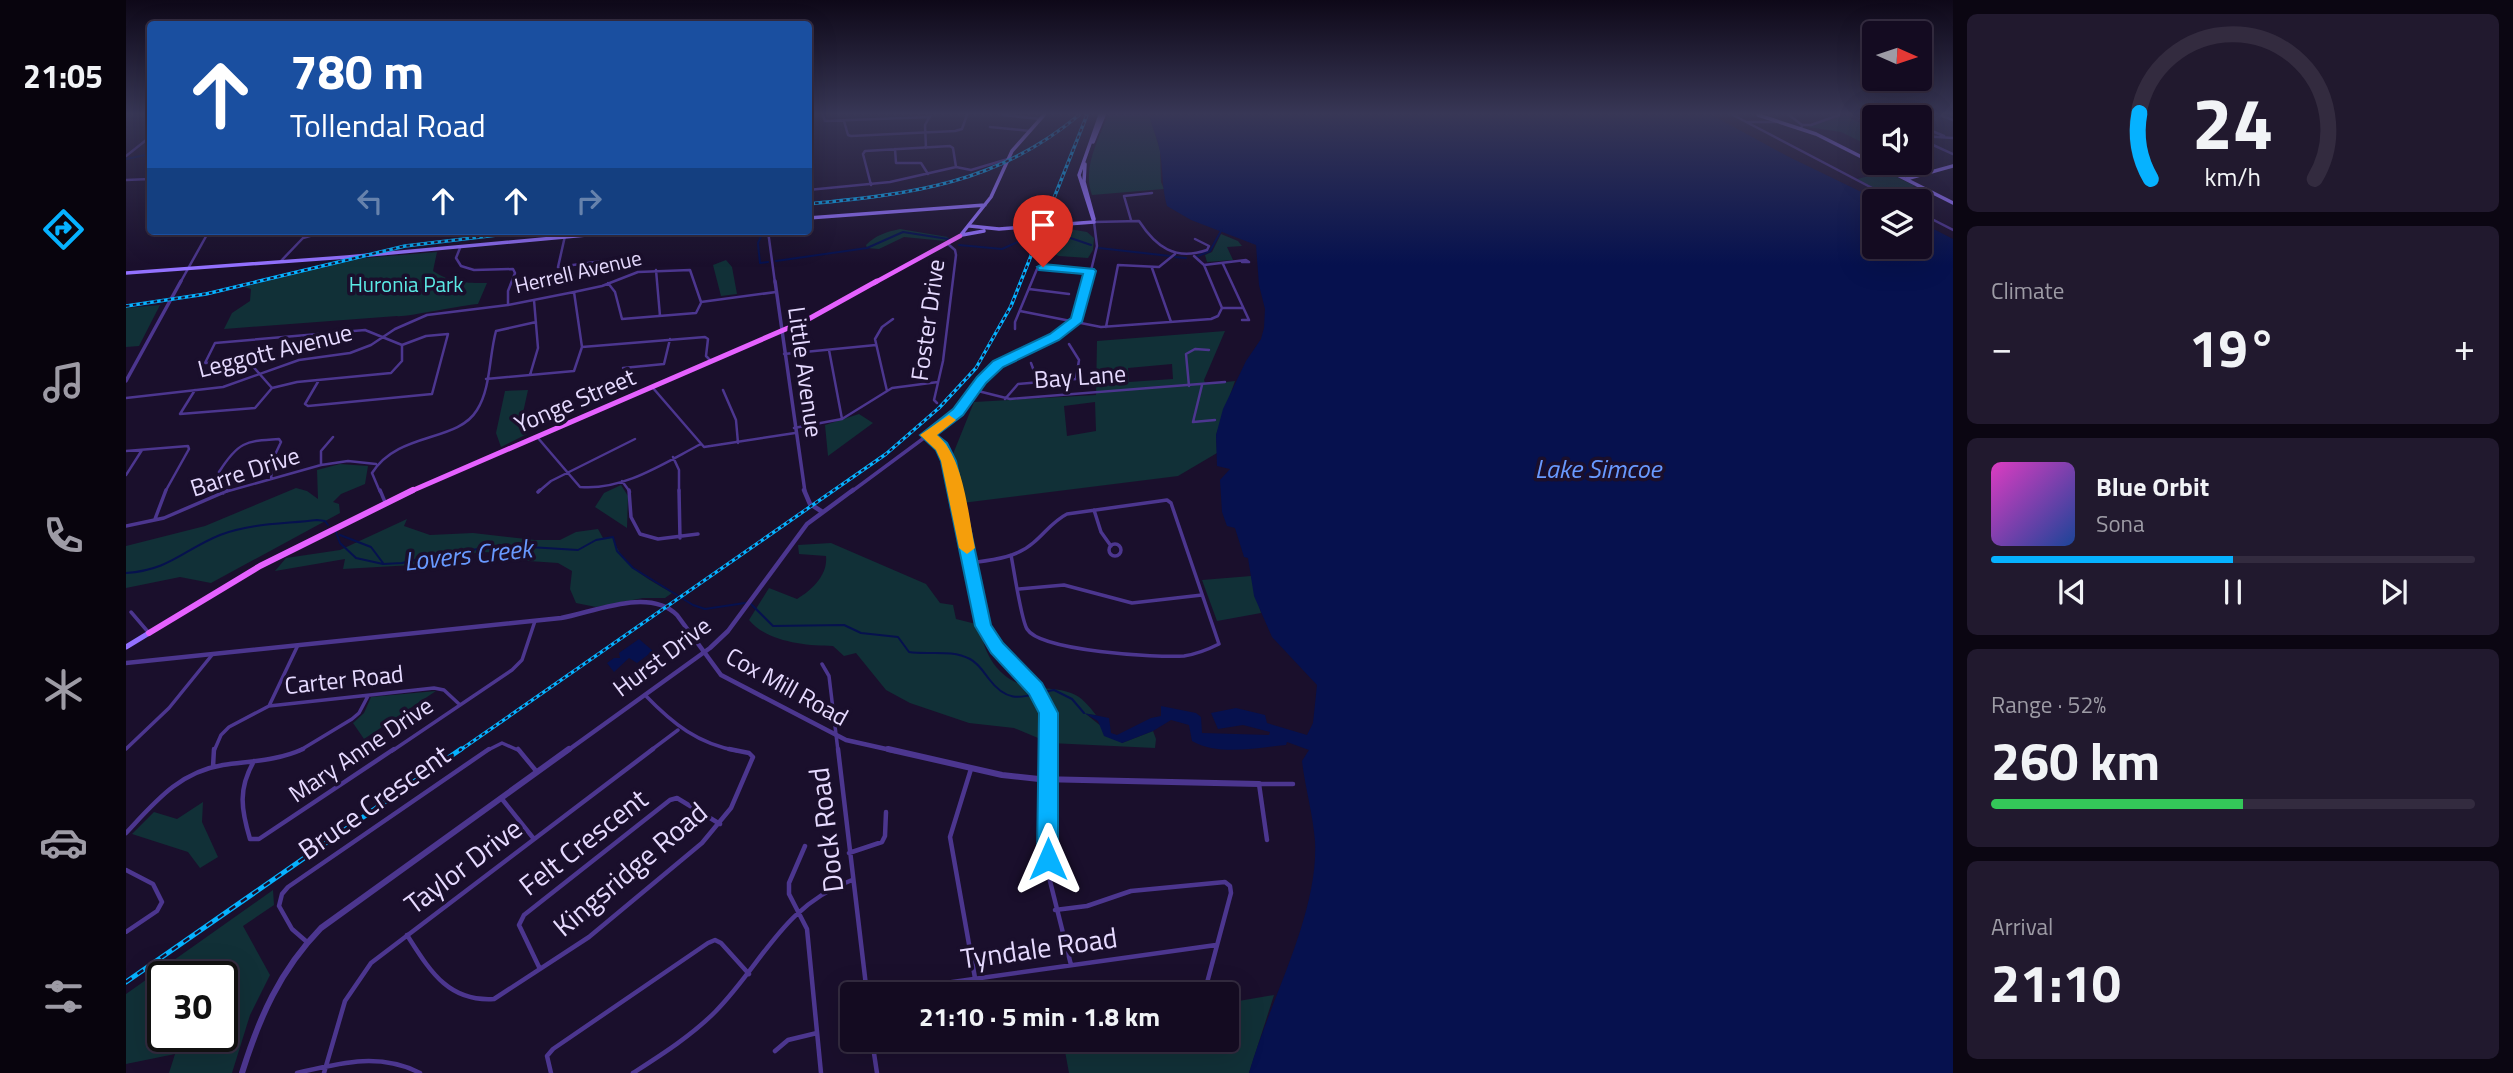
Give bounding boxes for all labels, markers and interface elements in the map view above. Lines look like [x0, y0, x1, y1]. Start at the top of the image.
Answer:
north arrow [1862, 21, 1932, 91]
map controls [1862, 21, 1932, 259]
text: 780 m [290, 33, 424, 108]
icon: ahead [175, 49, 266, 140]
text: 21:05 [23, 52, 103, 100]
text: 24 [2192, 67, 2274, 177]
text: Tollendal Road [290, 101, 486, 149]
button: sound [1862, 105, 1932, 175]
text: km/h [2205, 158, 2261, 196]
icon: left [351, 182, 389, 220]
icon: ahead [424, 182, 462, 220]
icon: ahead [497, 182, 535, 220]
icon: right [570, 182, 608, 220]
button: layers [1862, 189, 1932, 259]
pin [1013, 195, 1073, 267]
icon: directions [39, 205, 88, 254]
icon: arrive [1024, 206, 1062, 244]
street label: Herrell Avenue [511, 241, 645, 301]
street label: Foster Drive [901, 257, 953, 383]
park label: Huronia Park [349, 268, 463, 300]
text: Climate [1991, 273, 2064, 308]
street label: Little Avenue [779, 304, 833, 440]
text: 19° [2189, 308, 2277, 387]
street label: Leggott Avenue [194, 313, 356, 387]
text: − [1991, 318, 2012, 376]
text: + [2454, 318, 2475, 376]
street label: Bay Lane [1033, 355, 1127, 397]
icon: music [39, 358, 88, 407]
street label: Yonge Street [508, 358, 641, 442]
street label: Barre Drive [185, 436, 304, 506]
water label: Lake Simcoe [1535, 449, 1663, 488]
text: Blue Orbit [2096, 467, 2209, 506]
text: Sona [2096, 506, 2144, 541]
icon: phone [39, 511, 88, 560]
water label: Lovers Creek [402, 528, 537, 581]
icon: previous [2053, 573, 2091, 611]
icon: pause [2214, 573, 2252, 611]
icon: next [2375, 573, 2413, 611]
street label: Hurst Drive [605, 607, 718, 705]
street label: Cox Mill Road [720, 638, 855, 735]
street label: Carter Road [283, 655, 405, 703]
icon: climate [39, 665, 88, 714]
street label: Mary Anne Drive [281, 687, 440, 811]
text: Range · 52% [1991, 687, 2106, 722]
text: 260 km [1991, 721, 2160, 800]
street label: Bruce Crescent [289, 733, 459, 870]
street label: Dock Road [797, 765, 854, 895]
street label: Felt Crescent [509, 777, 657, 906]
street label: Kingsridge Road [543, 791, 716, 946]
street label: Taylor Drive [395, 807, 531, 924]
icon: car [39, 818, 88, 867]
position arrow [1011, 822, 1085, 896]
text: Arrival [1991, 909, 2053, 944]
street label: Tyndale Road [958, 915, 1120, 980]
text: 21:10 [1991, 943, 2121, 1022]
speed limit sign: 30 [147, 961, 238, 1052]
icon: filters [39, 972, 88, 1021]
text: 21:10 · 5 min · 1.8 km [919, 997, 1160, 1036]

